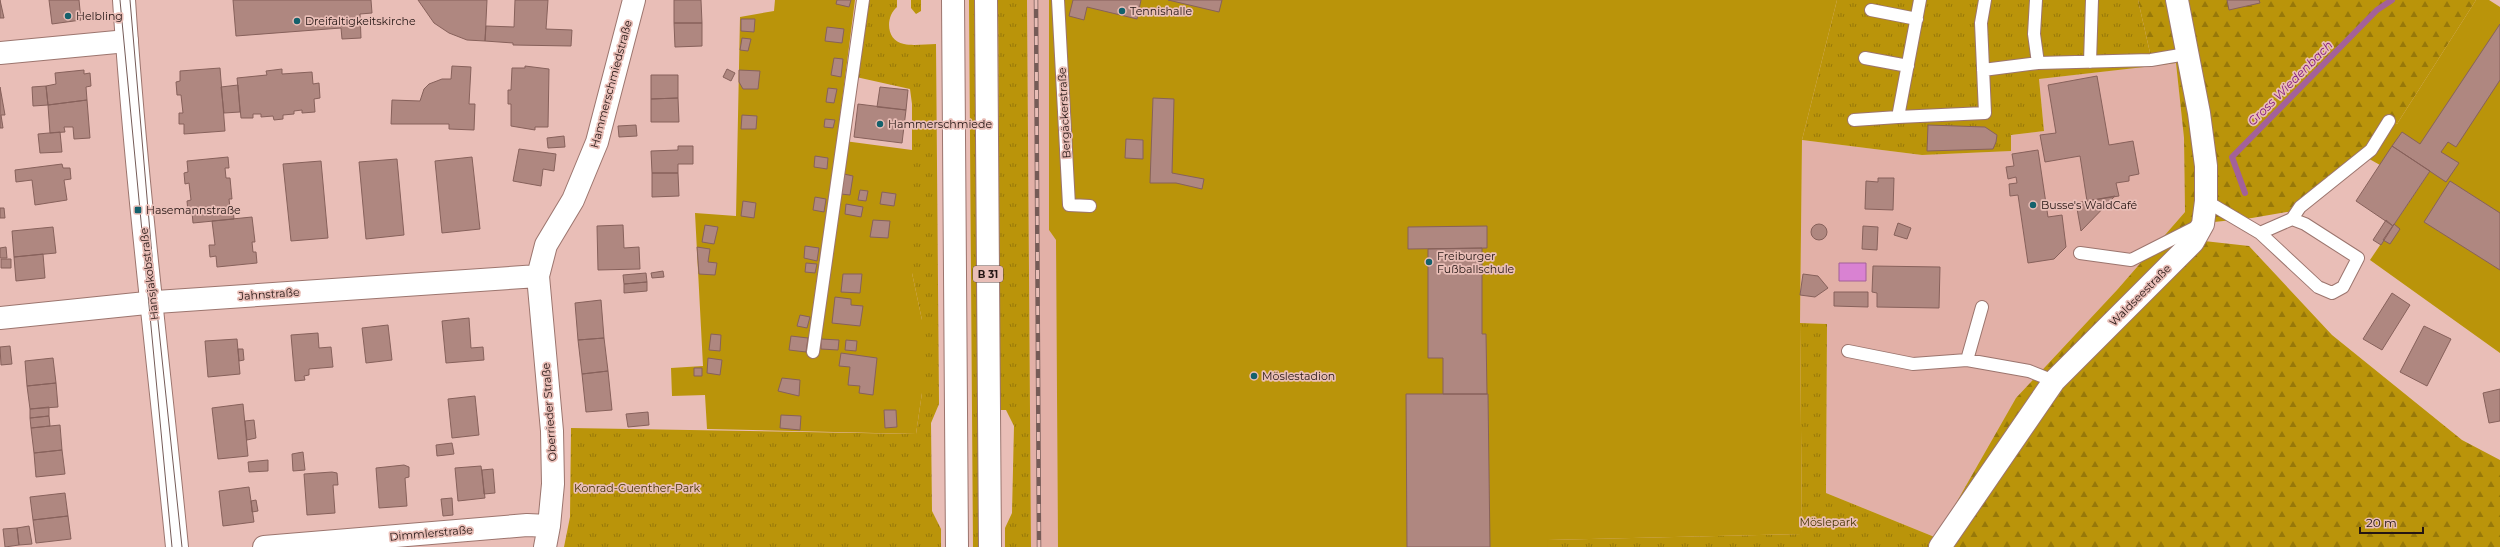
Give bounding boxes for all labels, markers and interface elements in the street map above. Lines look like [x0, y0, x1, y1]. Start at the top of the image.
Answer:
place label: Tennishalle [1130, 4, 1192, 18]
marker: Tennishalle [1117, 6, 1127, 16]
place label: Helbling [76, 9, 123, 23]
marker: Helbling [63, 11, 73, 21]
place label: Dreifaltigkeitskirche [305, 14, 416, 28]
marker: Dreifaltigkeitskirche [292, 16, 302, 26]
street label: Hammerschmiedstraße [587, 18, 635, 149]
water label: Gross Wiedenbach [2244, 37, 2336, 129]
street label: Bergäckerstraße [1055, 67, 1073, 159]
place label: Hammerschmiede [888, 117, 992, 131]
marker: Hammerschmiede [875, 119, 885, 129]
place label: Busse's WaldCafé [2041, 198, 2138, 212]
marker: Busse's WaldCafé [2028, 200, 2038, 210]
place label: Hasemannstraße [146, 203, 241, 217]
marker: Hasemannstraße [133, 205, 143, 215]
street label: Hansjakobstraße [136, 227, 162, 321]
place label: Freiburger Fußballschule [1437, 249, 1515, 276]
marker: Freiburger Fußballschule [1424, 257, 1434, 267]
street label: Waldseestraße [2106, 261, 2174, 329]
road number: B 31 [973, 266, 1003, 282]
street label: Jahnstraße [237, 285, 300, 303]
street label: Oberrieder Straße [539, 362, 559, 462]
place label: Möslestadion [1262, 369, 1335, 383]
marker: Möslestadion [1249, 371, 1259, 381]
park label: Konrad-Guenther-Park [574, 481, 701, 495]
scale bar [2360, 509, 2423, 535]
park label: Möslepark [1799, 515, 1857, 529]
text: 20 m [2366, 515, 2397, 530]
street label: Dimmlerstraße [389, 522, 474, 544]

